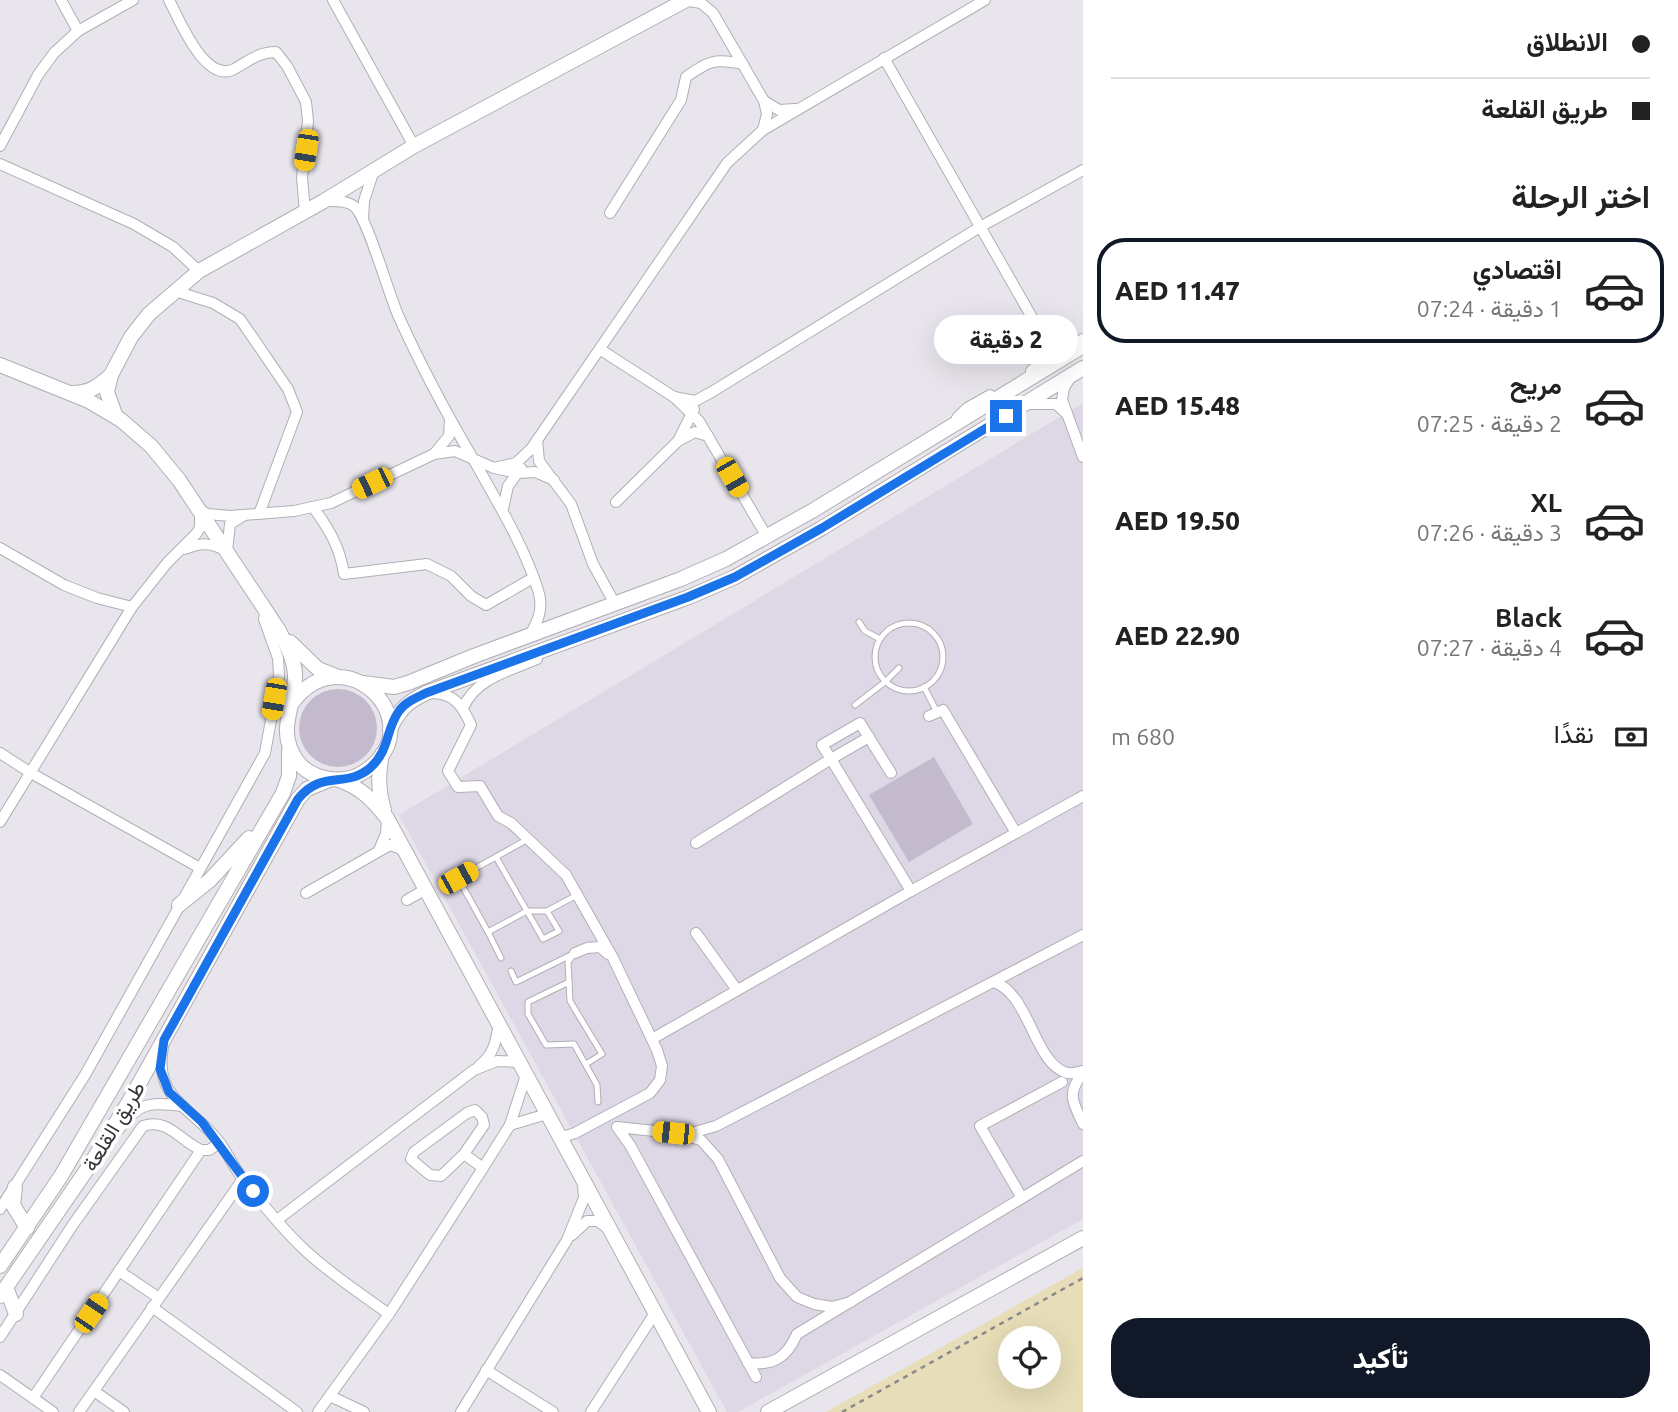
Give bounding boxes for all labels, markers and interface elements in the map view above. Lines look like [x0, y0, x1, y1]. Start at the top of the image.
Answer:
text: الانطلاق [1526, 27, 1608, 56]
text: طريق القلعة [1481, 94, 1608, 123]
car [293, 128, 320, 172]
text: اختر الرحلة [1511, 178, 1650, 214]
text: اقتصادي [1473, 255, 1562, 284]
icon: car [1583, 259, 1646, 322]
text: AED 11.47 [1115, 276, 1240, 305]
text: 1 دقيقة · 07:24 [1417, 296, 1562, 321]
callout: 2 دقيقة [934, 314, 1078, 364]
text: 2 دقيقة [970, 327, 1042, 352]
text: مريح [1510, 370, 1562, 399]
icon: car [1583, 374, 1646, 437]
text: AED 15.48 [1115, 391, 1240, 420]
route end [990, 400, 1022, 432]
text: 2 دقيقة · 07:25 [1417, 411, 1562, 436]
car [713, 454, 752, 500]
car [349, 464, 396, 502]
text: XL [1531, 488, 1562, 517]
icon: car [1583, 489, 1646, 552]
text: AED 19.50 [1115, 506, 1240, 535]
text: 3 دقيقة · 07:26 [1417, 520, 1562, 545]
text: Black [1495, 603, 1562, 632]
icon: car [1583, 604, 1646, 667]
text: AED 22.90 [1115, 621, 1240, 650]
text: 4 دقيقة · 07:27 [1417, 635, 1562, 660]
car [261, 676, 288, 722]
icon: cash [1612, 718, 1650, 756]
text: نقدًا [1554, 719, 1594, 748]
text: 680 m [1111, 724, 1175, 749]
car [435, 859, 482, 897]
street label: طريق القلعة [77, 1077, 151, 1176]
car [652, 1120, 695, 1146]
route start [237, 1175, 269, 1207]
car [71, 1290, 112, 1336]
button: تأكيد [1111, 1318, 1650, 1398]
map controls [998, 1326, 1061, 1389]
button: locate [998, 1326, 1061, 1389]

